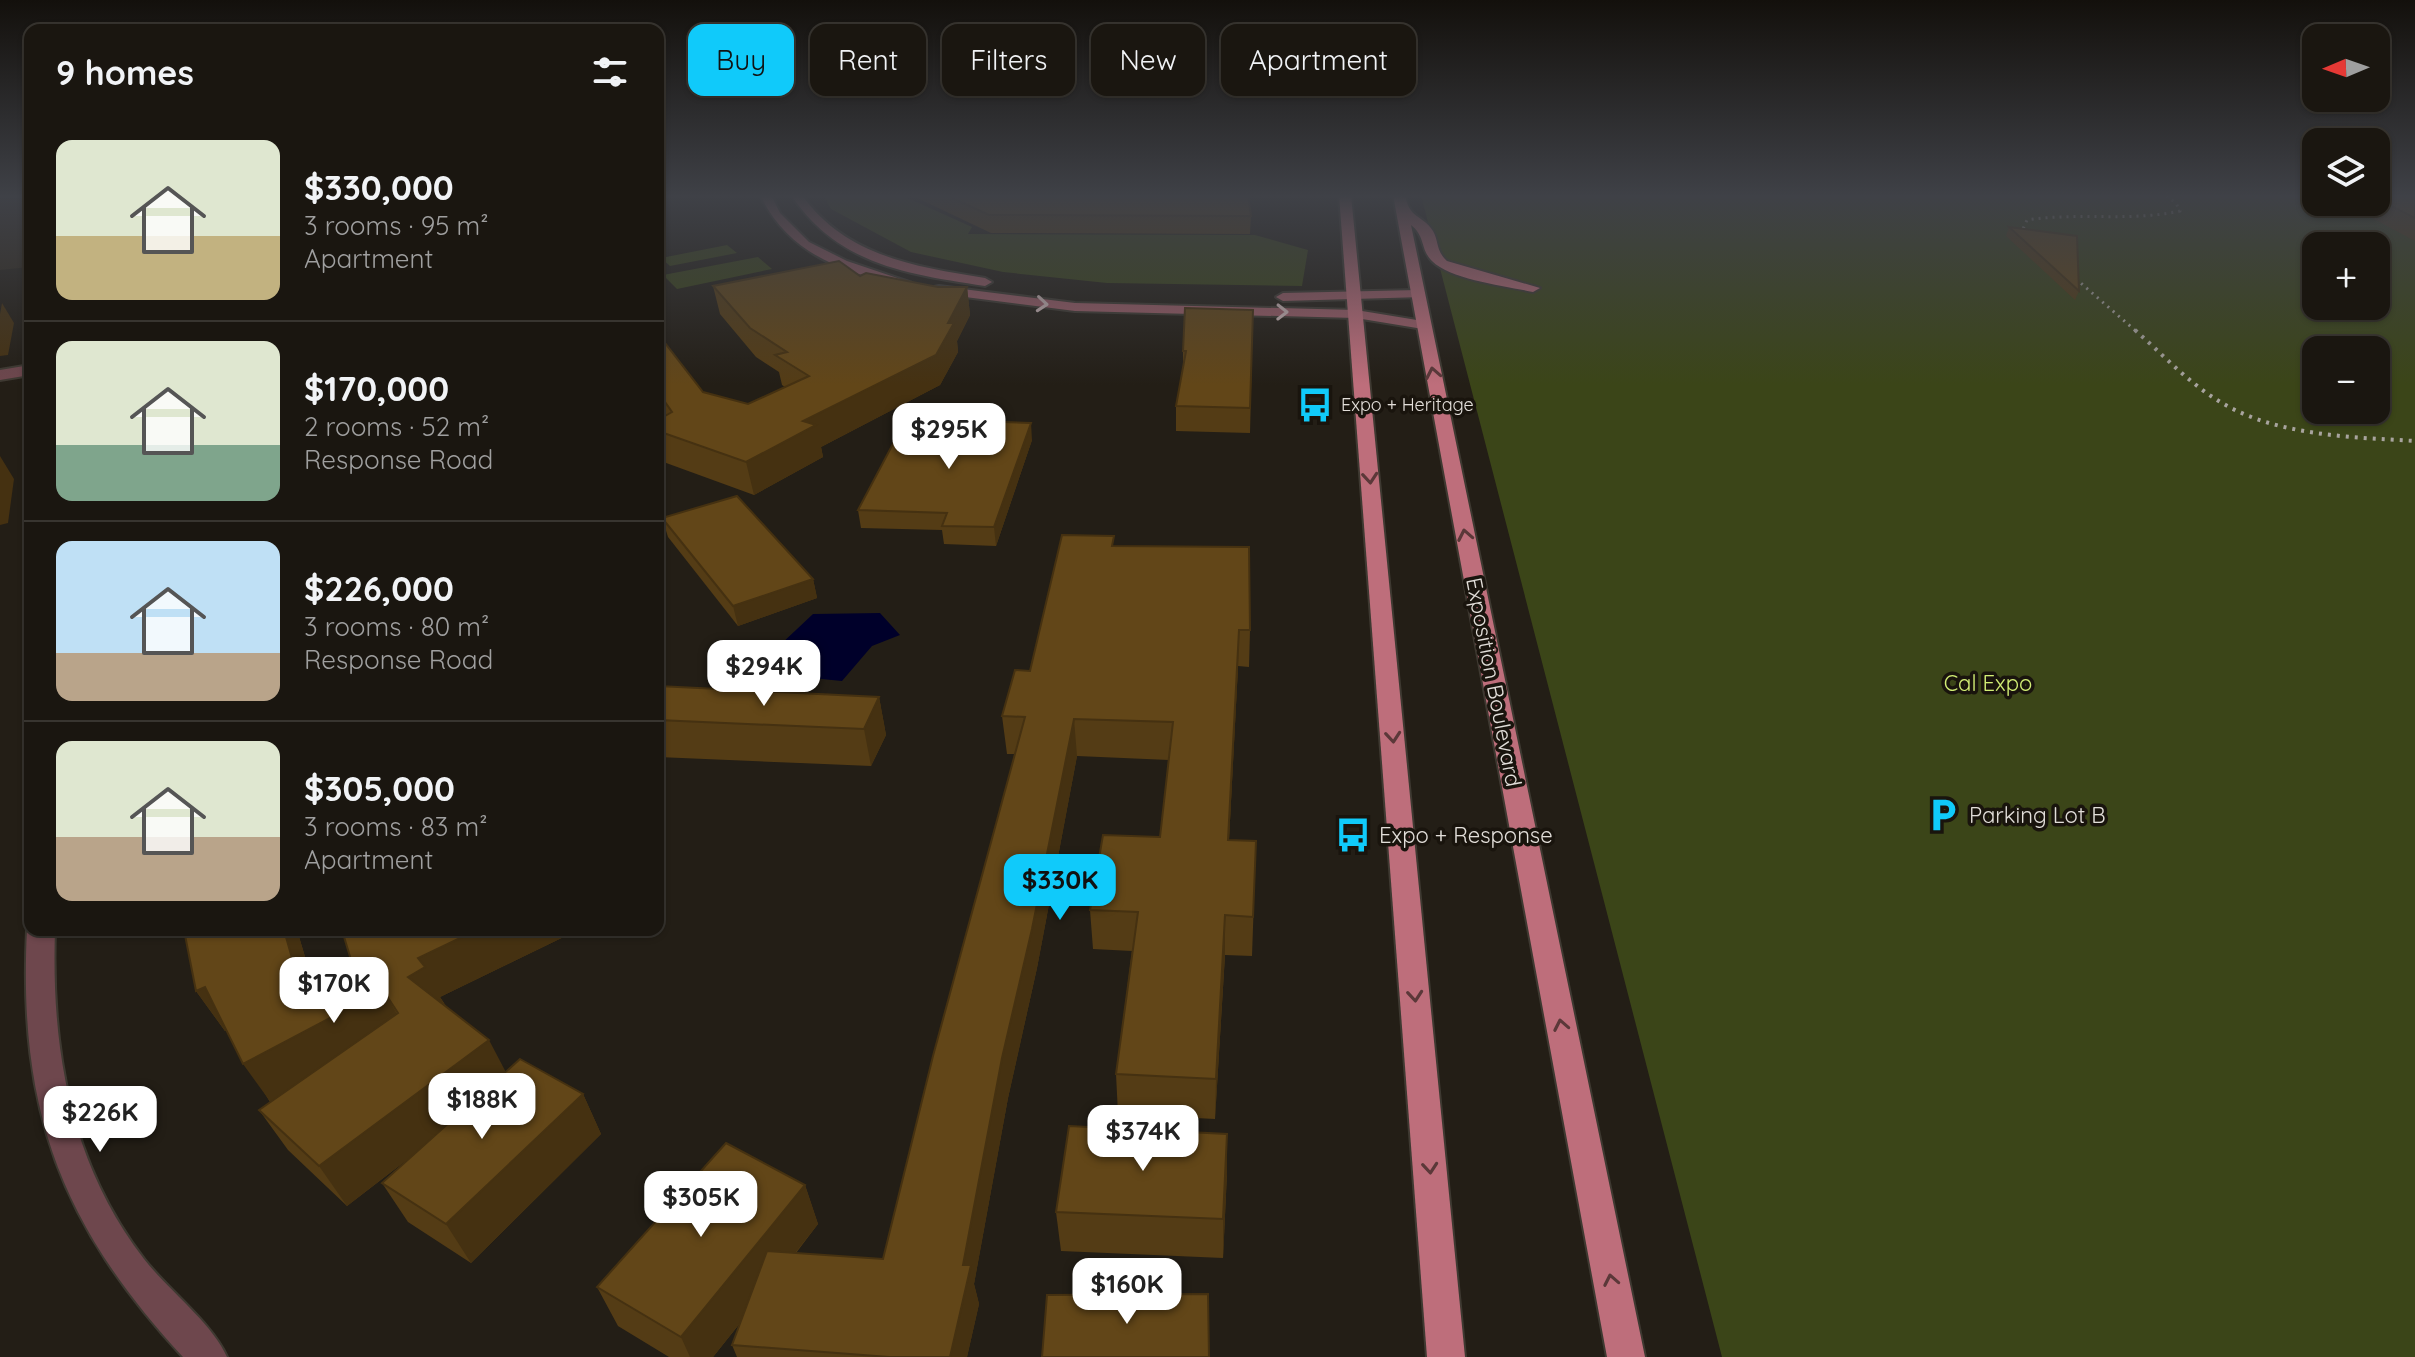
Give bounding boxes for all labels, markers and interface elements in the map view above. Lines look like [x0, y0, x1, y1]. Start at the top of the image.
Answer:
chip: Buy [688, 24, 794, 96]
chip: Rent [810, 24, 926, 96]
chip: Filters [942, 24, 1075, 96]
chip: New [1091, 24, 1205, 96]
chip: Apartment [1221, 24, 1416, 96]
north arrow [2302, 24, 2390, 112]
map controls [2302, 24, 2390, 424]
icon: filters [588, 50, 632, 94]
text: 9 homes [56, 51, 194, 94]
button: layers [2302, 128, 2390, 216]
text: $330,000 [304, 166, 454, 209]
icon: home [120, 172, 216, 268]
text: 3 rooms · 95 m² [304, 209, 488, 242]
button: + [2302, 232, 2390, 320]
text: Apartment [304, 242, 433, 275]
one-way arrow [1036, 295, 1049, 312]
one-way arrow [1276, 303, 1289, 320]
button: − [2302, 336, 2390, 424]
text: $170,000 [304, 367, 449, 410]
one-way arrow [1425, 367, 1442, 380]
icon: home [120, 373, 216, 469]
bus stop icon: Expo + Heritage [1296, 386, 1334, 424]
place label: Expo + Heritage [1341, 393, 1474, 416]
pin: $295K [893, 403, 1005, 471]
text: 2 rooms · 52 m² [304, 410, 489, 443]
text: $295K [910, 412, 988, 445]
text: Response Road [304, 443, 493, 476]
one-way arrow [1362, 472, 1379, 485]
one-way arrow [1457, 529, 1474, 542]
text: $226,000 [304, 567, 454, 610]
icon: home [120, 573, 216, 669]
street label: Exposition Boulevard [1460, 575, 1528, 789]
text: 3 rooms · 80 m² [304, 610, 489, 643]
pin: $294K [708, 640, 820, 708]
text: Response Road [304, 643, 493, 676]
text: $294K [725, 649, 803, 682]
park label: Cal Expo [1944, 669, 2032, 697]
one-way arrow [1384, 731, 1401, 744]
text: $305,000 [304, 767, 455, 810]
icon: home [120, 773, 216, 869]
parking icon: Parking Lot B [1924, 796, 1962, 834]
place label: Parking Lot B [1969, 801, 2106, 829]
text: 3 rooms · 83 m² [304, 810, 487, 843]
bus stop icon: Expo + Response [1334, 816, 1372, 854]
place label: Expo + Response [1379, 821, 1553, 849]
text: Apartment [304, 843, 433, 876]
pin: $330K [1004, 854, 1116, 922]
text: $330K [1022, 863, 1098, 896]
pin: $170K [278, 957, 390, 1025]
text: $170K [298, 966, 370, 999]
one-way arrow [1407, 990, 1424, 1003]
one-way arrow [1554, 1018, 1571, 1032]
pin: $188K [426, 1073, 538, 1141]
text: $188K [446, 1082, 518, 1115]
pin: $226K [44, 1086, 156, 1154]
text: $226K [62, 1095, 138, 1128]
pin: $374K [1087, 1105, 1199, 1173]
text: $374K [1105, 1114, 1181, 1147]
one-way arrow [1421, 1162, 1438, 1175]
pin: $305K [645, 1171, 757, 1239]
text: $305K [662, 1180, 740, 1213]
pin: $160K [1071, 1258, 1183, 1326]
text: $160K [1090, 1267, 1164, 1300]
one-way arrow [1603, 1274, 1620, 1288]

